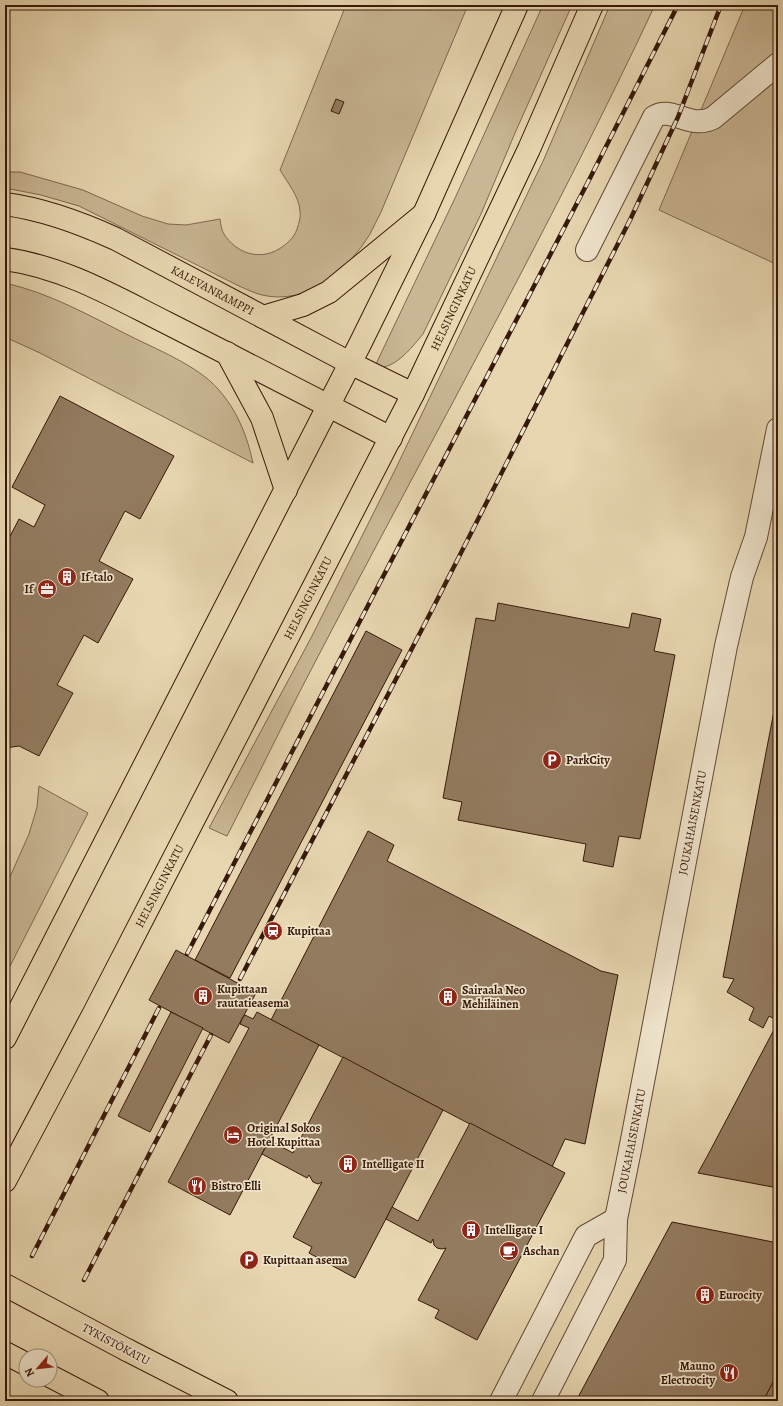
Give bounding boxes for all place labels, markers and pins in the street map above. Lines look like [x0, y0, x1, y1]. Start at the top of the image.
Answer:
building icon: If-talo [56, 566, 78, 588]
place label: If-talo [81, 569, 113, 585]
office icon: If [36, 578, 58, 600]
place label: If [25, 581, 35, 597]
parking icon: ParkCity [541, 749, 563, 771]
place label: ParkCity [566, 752, 610, 768]
station icon: Kupittaa [262, 920, 284, 942]
place label: Kupittaa [287, 923, 331, 939]
place label: Kupittaan rautatieasema [217, 981, 289, 1011]
place label: Sairaala Neo Mehiläinen [462, 982, 525, 1012]
building icon: Kupittaan rautatieasema [192, 985, 214, 1007]
building icon: Sairaala Neo Mehiläinen [437, 986, 459, 1008]
place label: Original Sokos Hotel Kupittaa [247, 1120, 321, 1150]
hotel icon: Original Sokos Hotel Kupittaa [222, 1124, 244, 1146]
building icon: Intelligate II [337, 1153, 359, 1175]
place label: Intelligate II [362, 1156, 425, 1172]
restaurant icon: Bistro Elli [186, 1175, 208, 1197]
place label: Bistro Elli [211, 1178, 261, 1194]
building icon: Intelligate I [460, 1219, 482, 1241]
place label: Intelligate I [485, 1222, 543, 1238]
cafe icon: Aschan [498, 1240, 520, 1262]
place label: Aschan [522, 1243, 560, 1259]
parking icon: Kupittaan asema [238, 1249, 260, 1271]
place label: Kupittaan asema [263, 1252, 348, 1268]
building icon: Eurocity [694, 1284, 716, 1306]
place label: Eurocity [719, 1287, 762, 1303]
place label: Mauno Electrocity [661, 1358, 715, 1388]
restaurant icon: Mauno Electrocity [718, 1362, 740, 1384]

